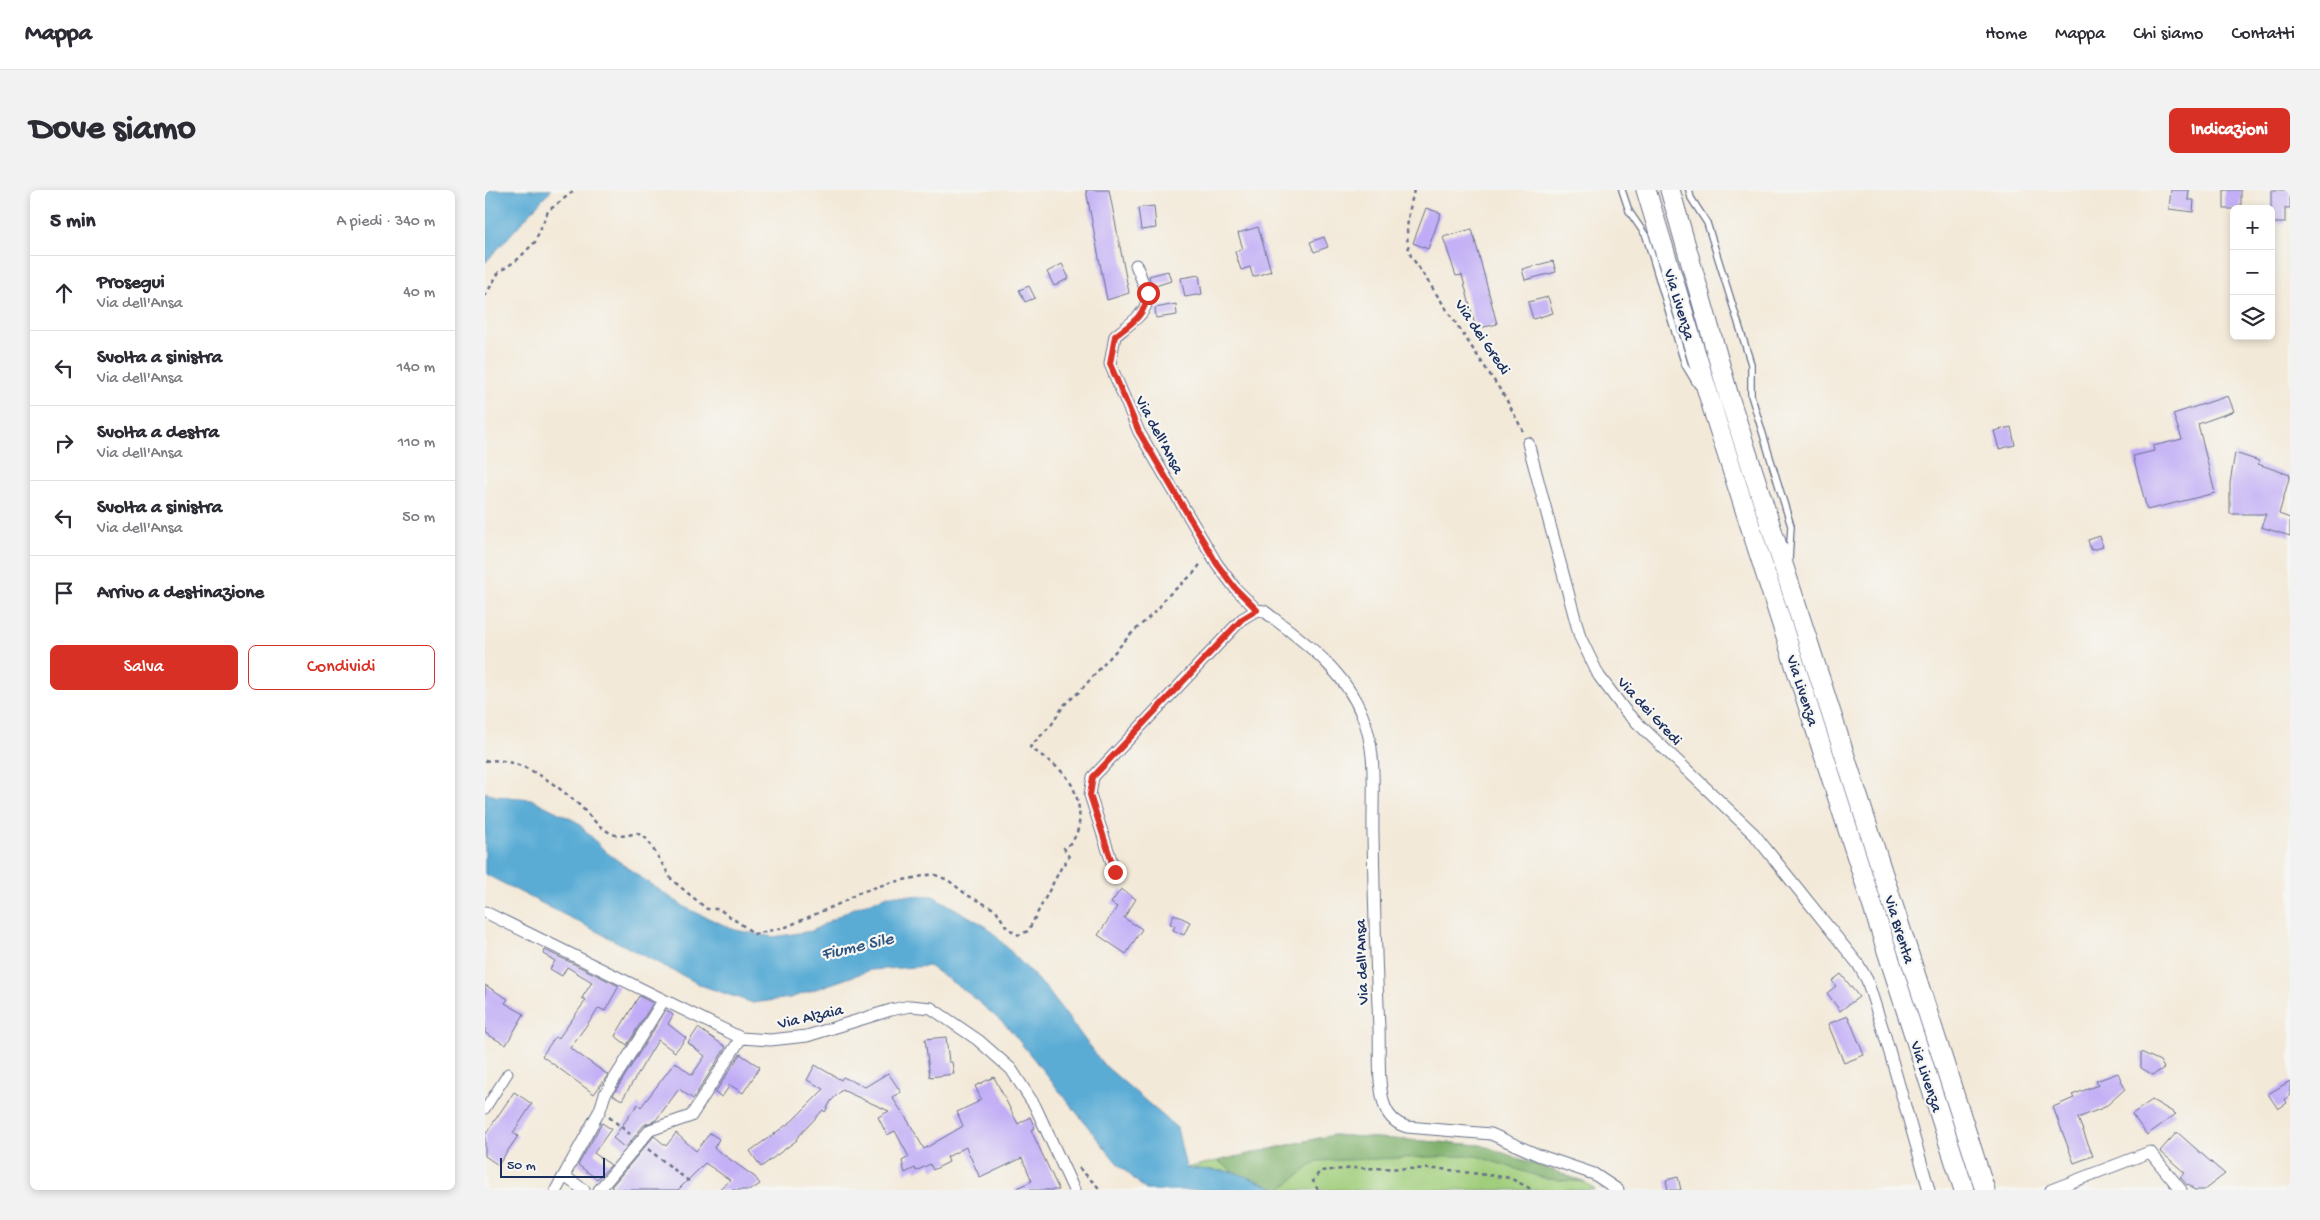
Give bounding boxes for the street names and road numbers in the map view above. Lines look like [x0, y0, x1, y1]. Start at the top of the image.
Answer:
street label: Via Livenza [1658, 266, 1698, 344]
street label: Via dei Gredi [1448, 296, 1513, 379]
street label: Via dell'Ansa [1129, 393, 1187, 479]
street label: Via Livenza [1780, 652, 1821, 730]
street label: Via dei Gredi [1611, 673, 1685, 751]
street label: Via Brenta [1878, 893, 1917, 967]
street label: Via dell'Ansa [1352, 918, 1375, 1006]
street label: Via Alzaia [775, 1001, 846, 1035]
street label: Via Livenza [1904, 1038, 1945, 1116]

